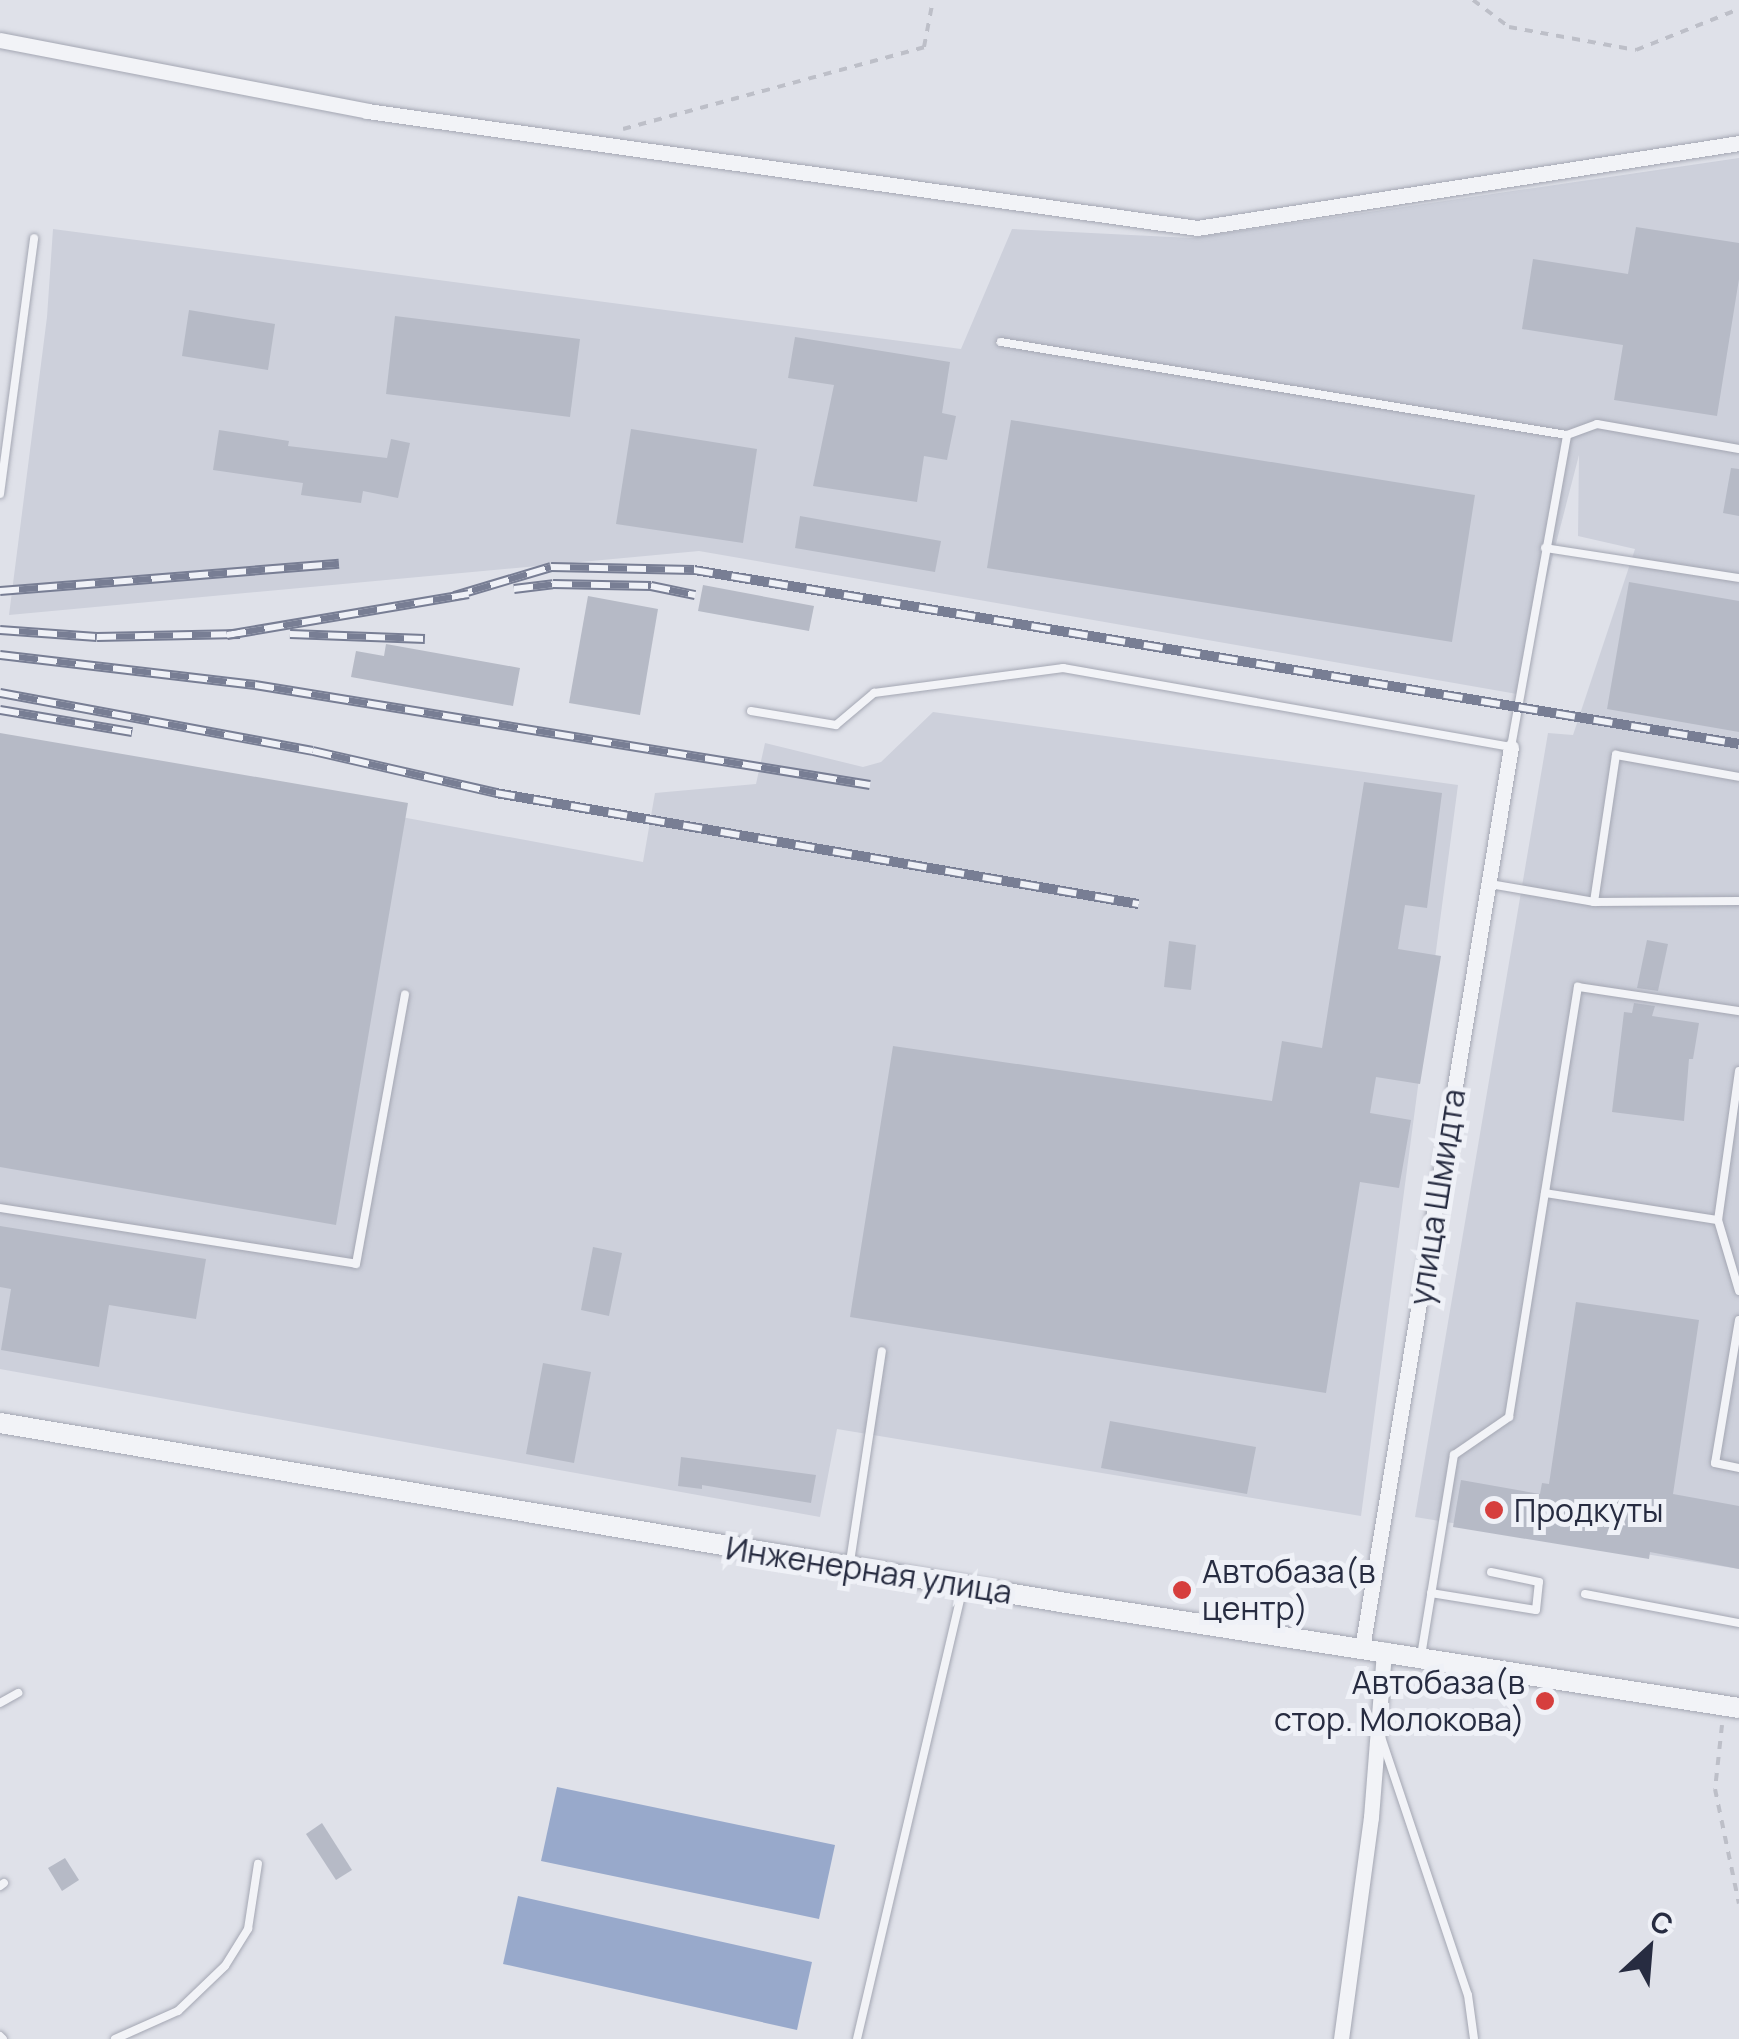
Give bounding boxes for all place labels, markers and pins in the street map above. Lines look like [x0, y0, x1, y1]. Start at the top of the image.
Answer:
place label: Продкуты [1514, 1491, 1664, 1529]
marker: Продкуты [1483, 1499, 1505, 1521]
place label: Автобаза(в центр) [1202, 1553, 1375, 1628]
marker: Автобаза(в центр) [1171, 1579, 1193, 1601]
place label: Автобаза(в стор. Молокова) [1274, 1664, 1525, 1739]
marker: Автобаза(в стор. Молокова) [1534, 1690, 1556, 1712]

